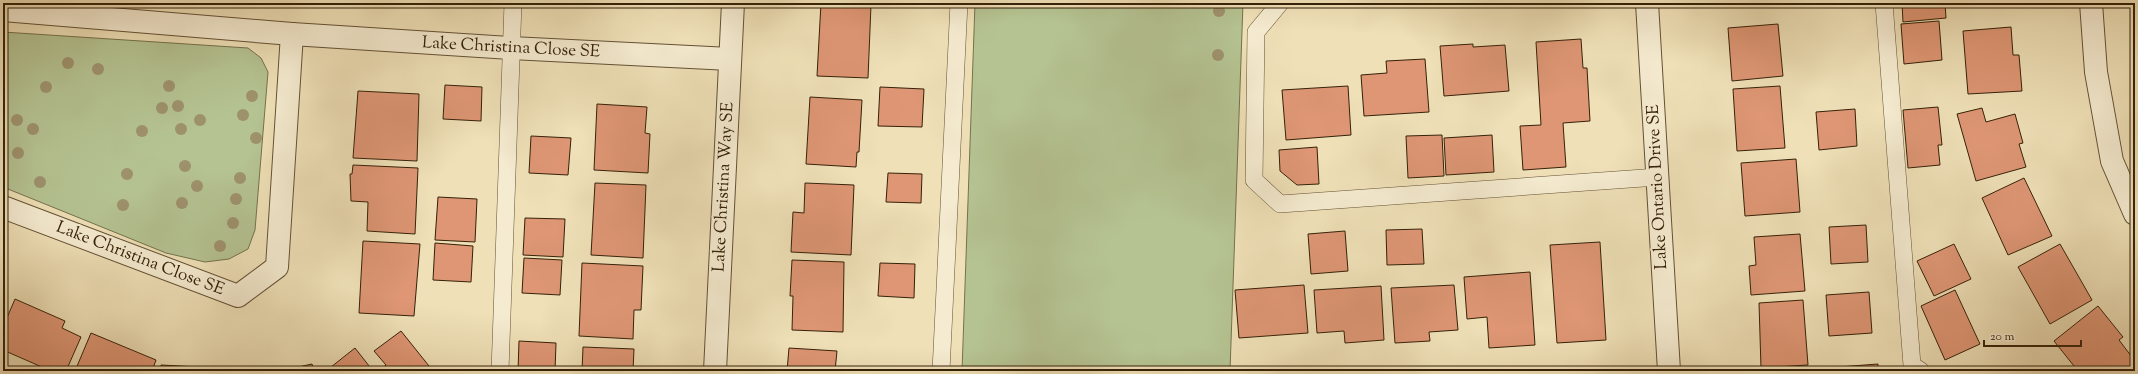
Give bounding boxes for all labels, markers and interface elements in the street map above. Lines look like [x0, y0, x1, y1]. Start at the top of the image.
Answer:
street label: Lake Christina Close SE [421, 31, 601, 65]
street label: Lake Christina Way SE [708, 101, 740, 273]
street label: Lake Ontario Drive SE [1642, 104, 1674, 270]
street label: Lake Christina Close SE [52, 216, 228, 302]
scale bar [1984, 322, 2081, 348]
text: 20 m [1990, 328, 2015, 346]

